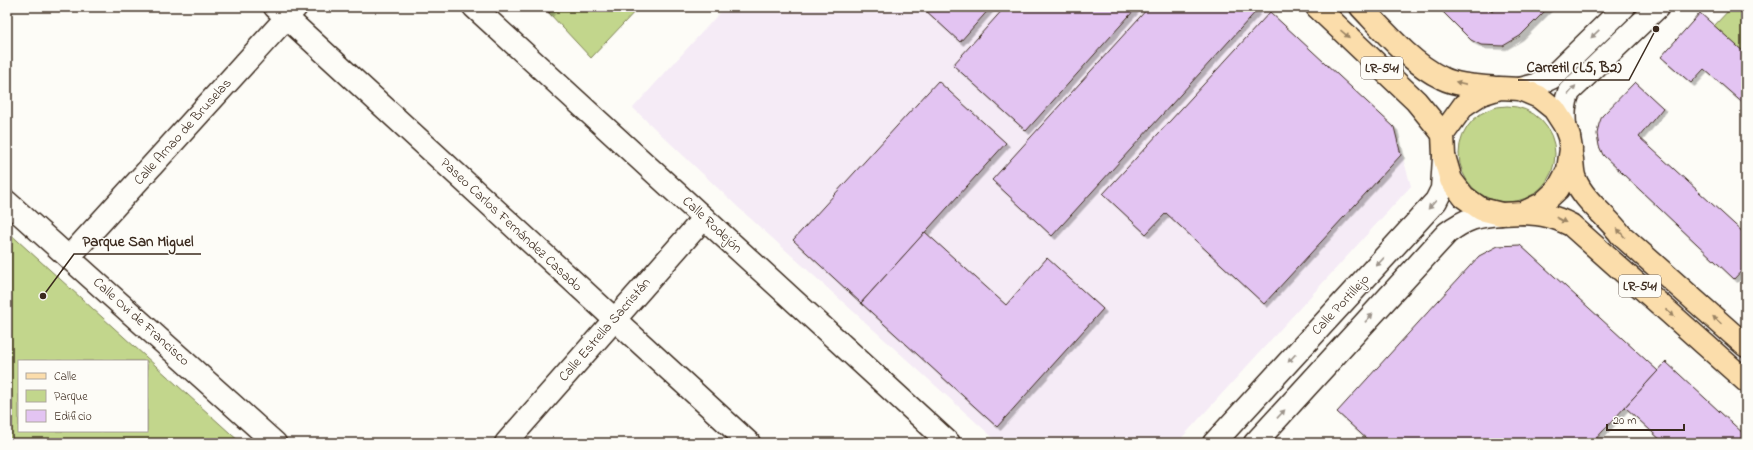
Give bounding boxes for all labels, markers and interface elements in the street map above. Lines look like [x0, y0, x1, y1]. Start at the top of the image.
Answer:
one-way arrow [1341, 29, 1350, 38]
one-way arrow [1590, 29, 1600, 39]
callout: Carretil (L5, B2) [1518, 53, 1629, 80]
road number: LR-541 [1361, 57, 1403, 79]
text: Carretil (L5, B2) [1526, 57, 1622, 79]
street label: Calle Arnao de Bruselas [129, 74, 237, 190]
one-way arrow [1455, 80, 1467, 86]
one-way arrow [1568, 85, 1577, 95]
street label: Paseo Carlos Fernández Casado [435, 153, 587, 297]
street label: Calle Rodejón [677, 191, 747, 259]
one-way arrow [1428, 201, 1437, 210]
one-way arrow [1555, 217, 1567, 223]
callout: Parque San Miguel [74, 227, 201, 254]
one-way arrow [1616, 227, 1625, 238]
text: Parque San Miguel [83, 231, 194, 255]
one-way arrow [1376, 257, 1385, 267]
street label: Calle Portillejo [1307, 270, 1375, 340]
street label: Calle Ovi de Francisco [88, 273, 194, 371]
street label: Calle Estrella Sacristán [554, 273, 656, 387]
road number: LR-541 [1619, 275, 1661, 297]
one-way arrow [1665, 309, 1675, 318]
one-way arrow [1364, 314, 1373, 323]
one-way arrow [1712, 315, 1722, 325]
one-way arrow [1288, 352, 1297, 363]
legend [18, 360, 148, 432]
text: Calle [54, 368, 77, 386]
text: Parque [54, 388, 88, 406]
scale bar [1607, 406, 1684, 432]
text: Edificio [54, 408, 92, 426]
one-way arrow [1276, 409, 1286, 419]
text: 20 m [1613, 412, 1636, 430]

